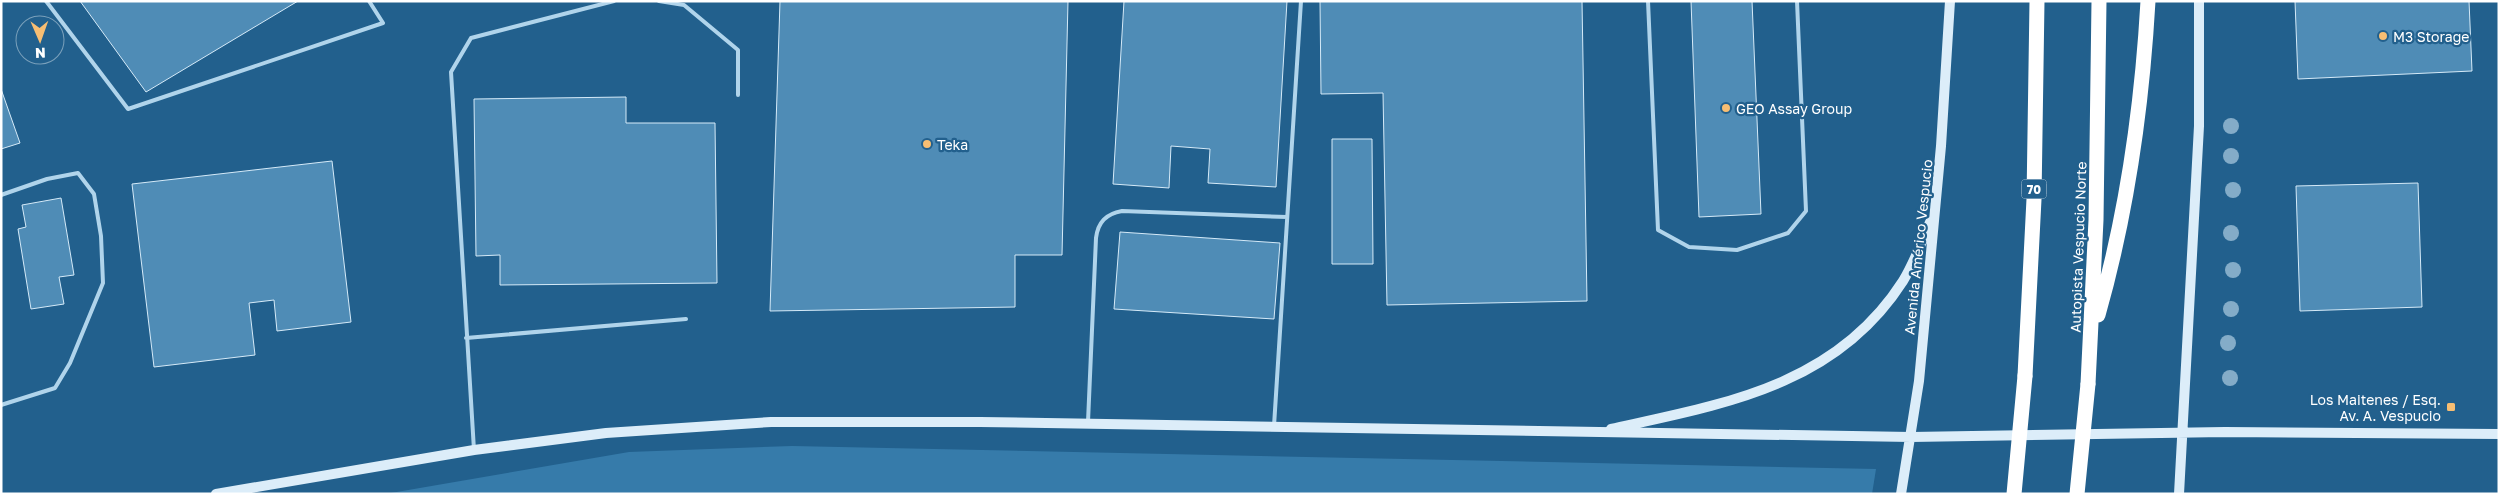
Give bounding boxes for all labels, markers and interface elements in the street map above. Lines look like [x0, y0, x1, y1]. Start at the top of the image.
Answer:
north arrow [15, 15, 65, 65]
place label: M3 Storage [2393, 28, 2469, 45]
marker: M3 Storage [2377, 30, 2389, 42]
text: N [35, 45, 46, 62]
place label: GEO Assay Group [1736, 100, 1852, 117]
marker: GEO Assay Group [1720, 102, 1732, 114]
place label: Teka [937, 136, 968, 153]
marker: Teka [921, 138, 933, 150]
street label: Avenida Américo Vespucio [1900, 159, 1936, 335]
street label: Autopista Vespucio Norte [2067, 161, 2089, 333]
road number: 70 [2022, 180, 2046, 198]
place label: Los Maitenes / Esq. Av. A. Vespucio [2310, 391, 2441, 424]
marker: Los Maitenes / Esq. Av. A. Vespucio [2445, 401, 2457, 413]

